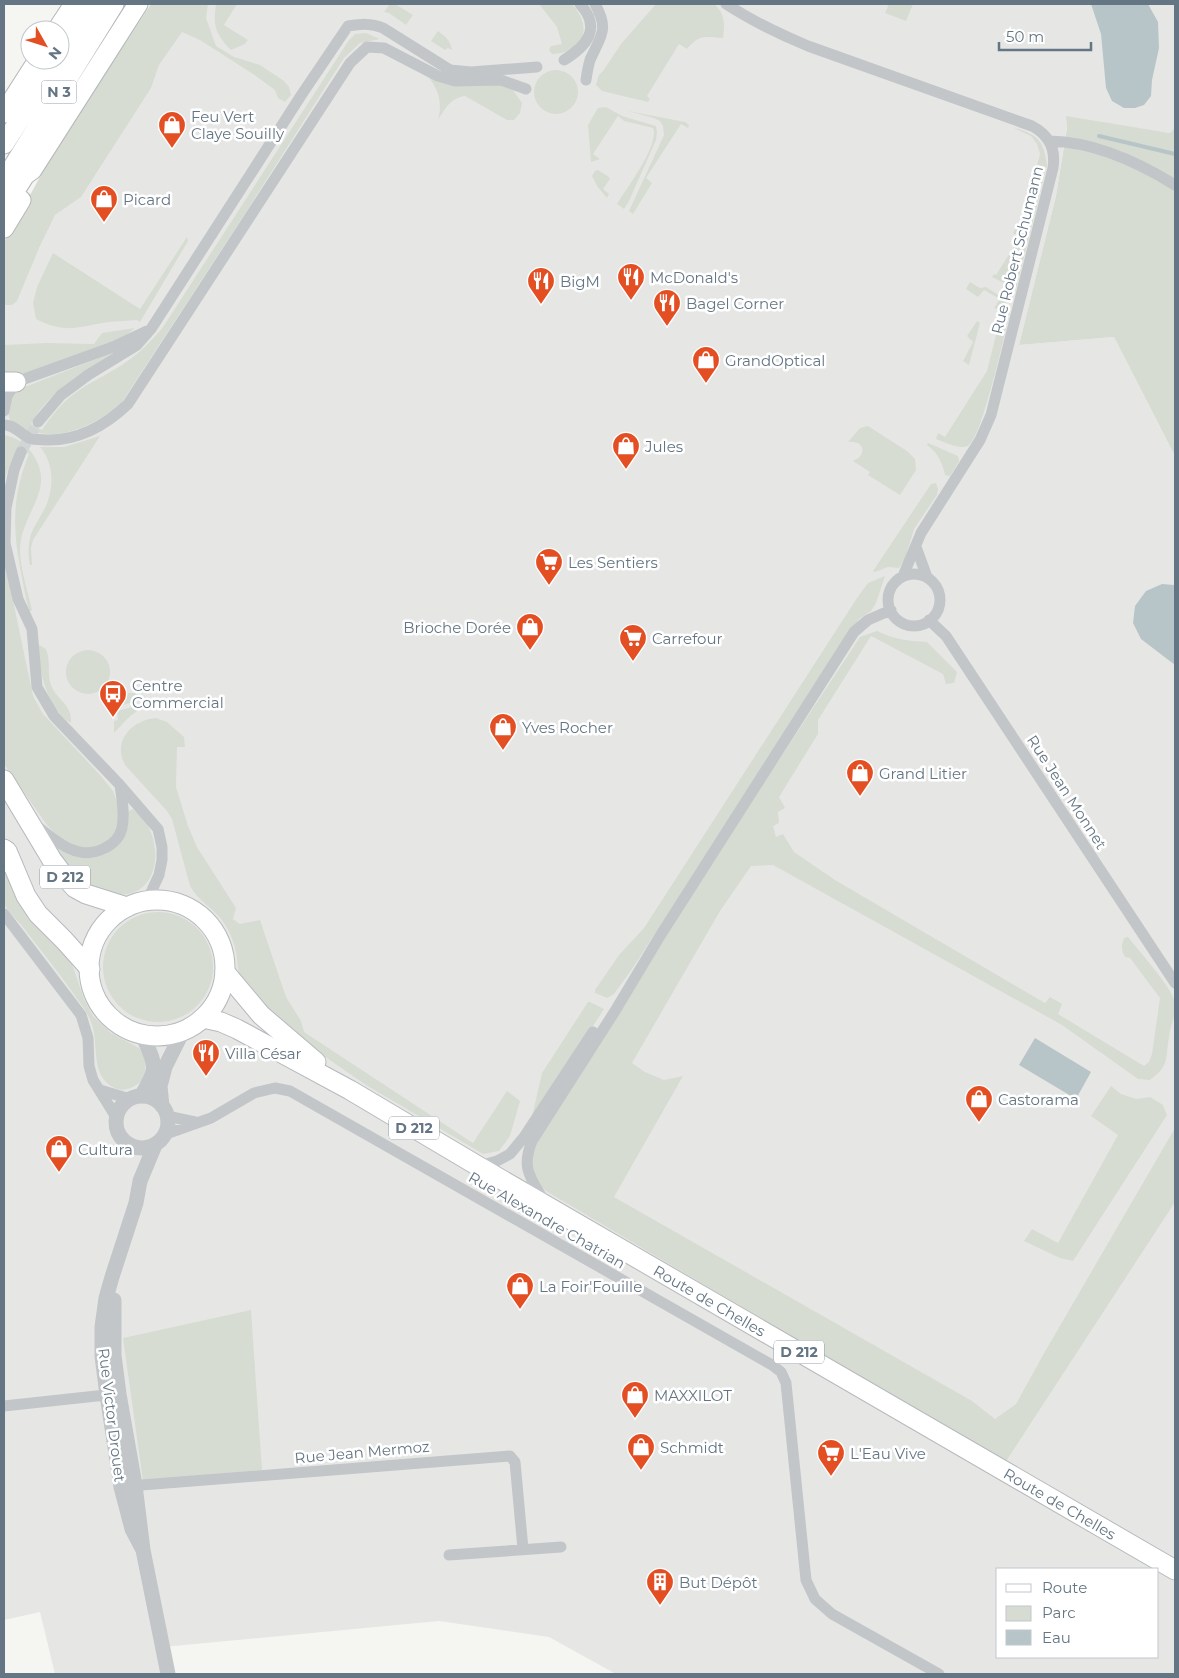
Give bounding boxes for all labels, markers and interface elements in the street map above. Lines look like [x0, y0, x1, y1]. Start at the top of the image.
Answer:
north arrow [20, 20, 70, 70]
scale bar [999, 20, 1092, 52]
text: 50 m [1006, 27, 1044, 46]
text: N [45, 43, 66, 63]
road number: N 3 [42, 80, 76, 104]
place label: Feu Vert Claye Souilly [191, 107, 285, 143]
shop icon: Feu Vert Claye Souilly [157, 110, 187, 149]
street label: Rue Robert Schumann [987, 164, 1047, 336]
shop icon: Picard [89, 184, 119, 223]
place label: Picard [123, 190, 171, 209]
restaurant icon: McDonald's [616, 262, 646, 301]
restaurant icon: BigM [526, 266, 556, 305]
place label: McDonald's [650, 268, 738, 287]
place label: BigM [560, 272, 600, 291]
restaurant icon: Bagel Corner [652, 288, 682, 327]
place label: Bagel Corner [686, 294, 784, 313]
shop icon: GrandOptical [691, 345, 721, 384]
place label: GrandOptical [725, 351, 825, 370]
shop icon: Jules [611, 431, 641, 470]
place label: Jules [644, 437, 683, 456]
supermarket icon: Les Sentiers [534, 547, 564, 586]
place label: Les Sentiers [568, 553, 658, 572]
shop icon: Brioche Dorée [515, 612, 545, 651]
place label: Brioche Dorée [403, 618, 511, 637]
supermarket icon: Carrefour [618, 623, 648, 662]
place label: Carrefour [652, 629, 723, 648]
place label: Centre Commercial [132, 676, 224, 712]
bus stop icon: Centre Commercial [98, 679, 128, 718]
shop icon: Yves Rocher [488, 712, 518, 751]
place label: Yves Rocher [522, 718, 613, 737]
street label: Rue Jean Monnet [1023, 731, 1111, 853]
shop icon: Grand Litier [845, 758, 875, 797]
place label: Grand Litier [879, 764, 967, 783]
road number: D 212 [40, 866, 90, 889]
restaurant icon: Villa César [191, 1038, 221, 1077]
place label: Villa César [225, 1044, 302, 1063]
shop icon: Castorama [964, 1084, 994, 1123]
place label: Castorama [998, 1090, 1079, 1109]
road number: D 212 [389, 1116, 439, 1140]
shop icon: Cultura [44, 1134, 74, 1173]
place label: Cultura [78, 1140, 133, 1159]
street label: Rue Alexandre Chatrian [465, 1167, 629, 1273]
street label: Route de Chelles [650, 1260, 769, 1340]
shop icon: La Foir'Fouille [505, 1271, 535, 1310]
place label: La Foir'Fouille [539, 1277, 642, 1296]
road number: D 212 [774, 1340, 824, 1364]
street label: Rue Victor Drouet [94, 1347, 130, 1483]
shop icon: MAXXILOT [620, 1380, 650, 1419]
place label: MAXXILOT [654, 1386, 732, 1405]
shop icon: Schmidt [626, 1432, 656, 1471]
street label: Rue Jean Mermoz [294, 1437, 431, 1467]
place label: Schmidt [660, 1438, 724, 1457]
supermarket icon: L'Eau Vive [816, 1438, 846, 1477]
place label: L'Eau Vive [850, 1444, 926, 1463]
street label: Route de Chelles [1001, 1463, 1120, 1543]
building icon: But Dépôt [645, 1567, 675, 1606]
legend [996, 1568, 1159, 1658]
place label: But Dépôt [679, 1573, 758, 1592]
text: Route [1042, 1578, 1087, 1597]
text: Parc [1042, 1603, 1076, 1622]
text: Eau [1042, 1628, 1071, 1647]

